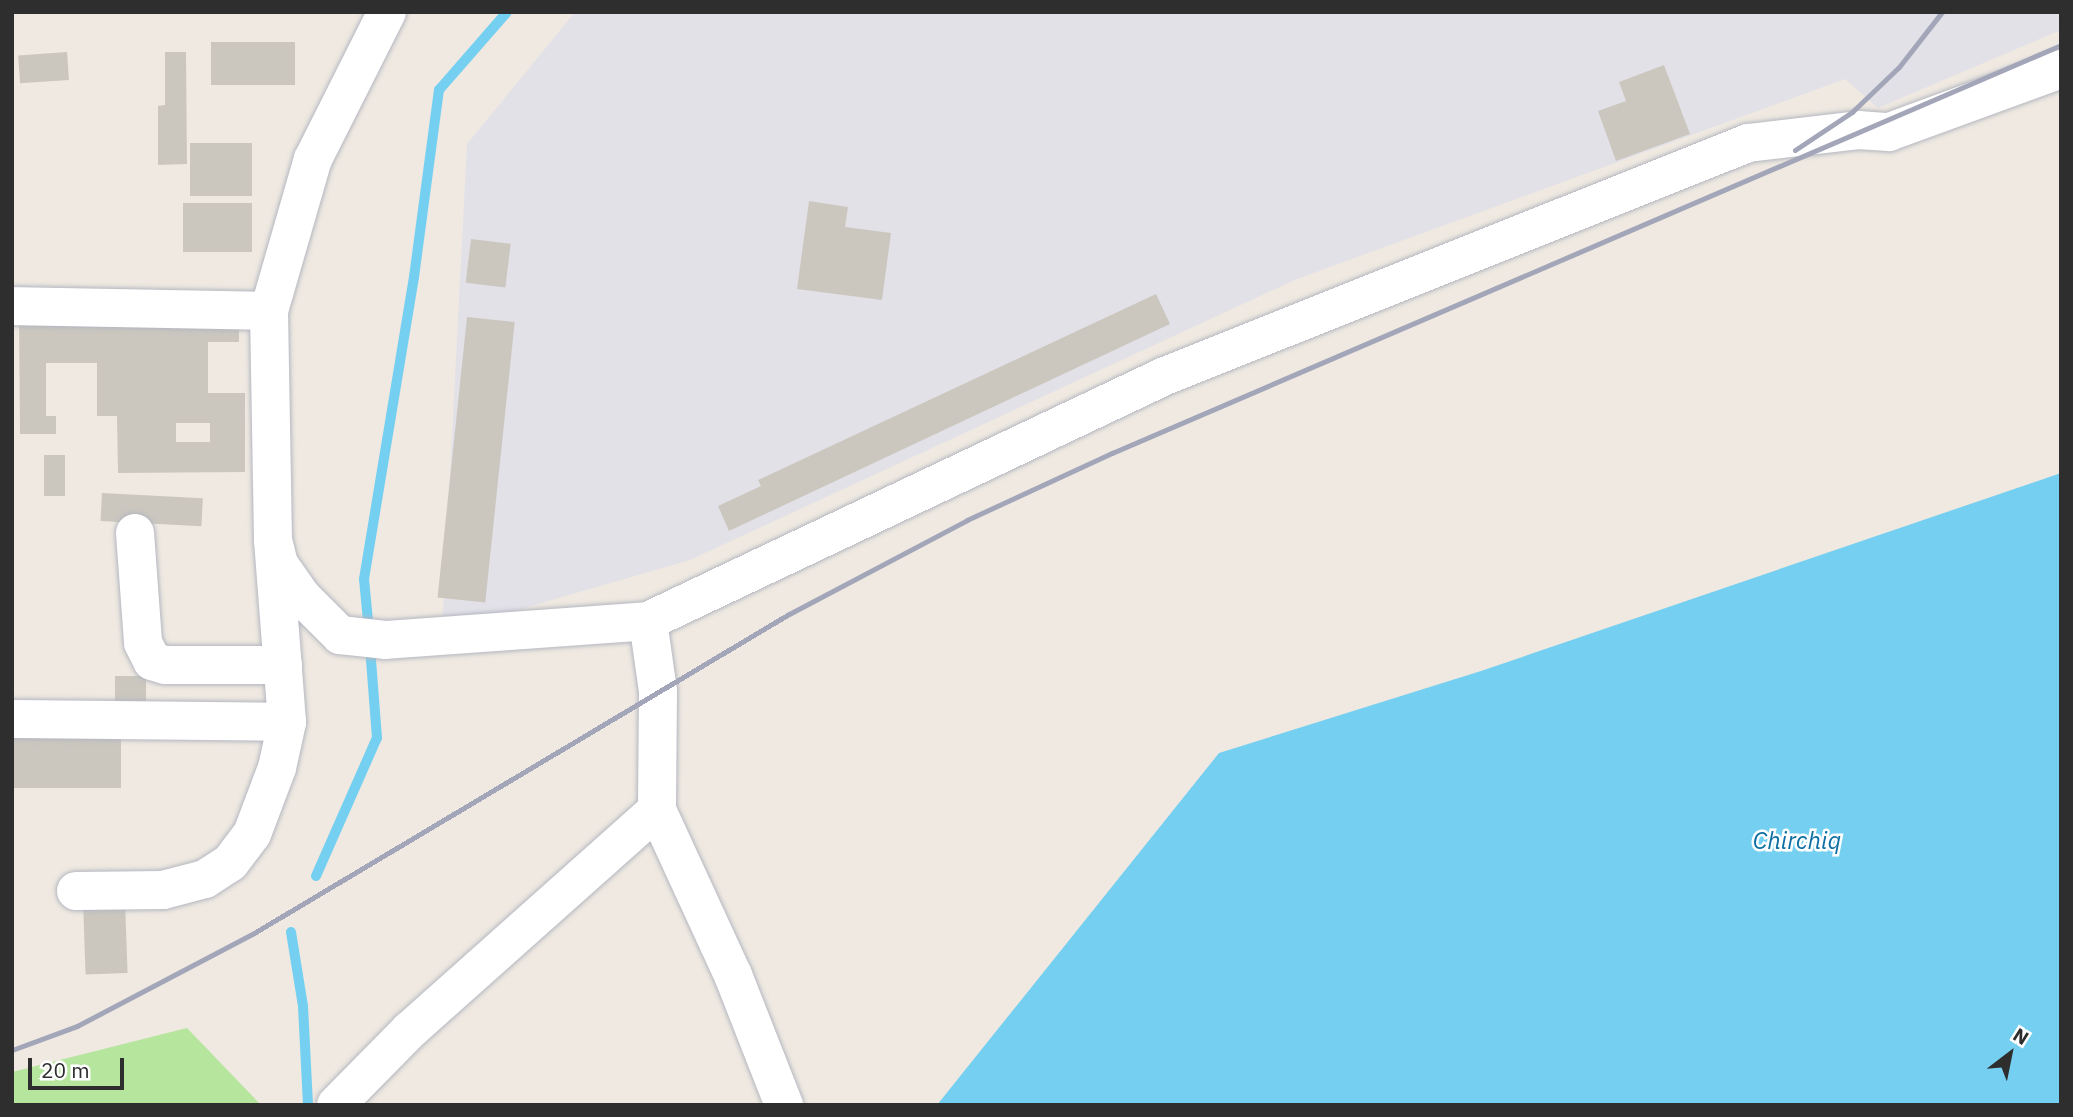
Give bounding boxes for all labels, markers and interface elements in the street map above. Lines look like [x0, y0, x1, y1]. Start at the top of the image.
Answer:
water label: Chirchiq [1753, 827, 1841, 855]
north arrow [1975, 1019, 2045, 1089]
text: N [2009, 1022, 2033, 1050]
scale bar [32, 1044, 128, 1088]
text: 20 m [41, 1056, 90, 1084]

